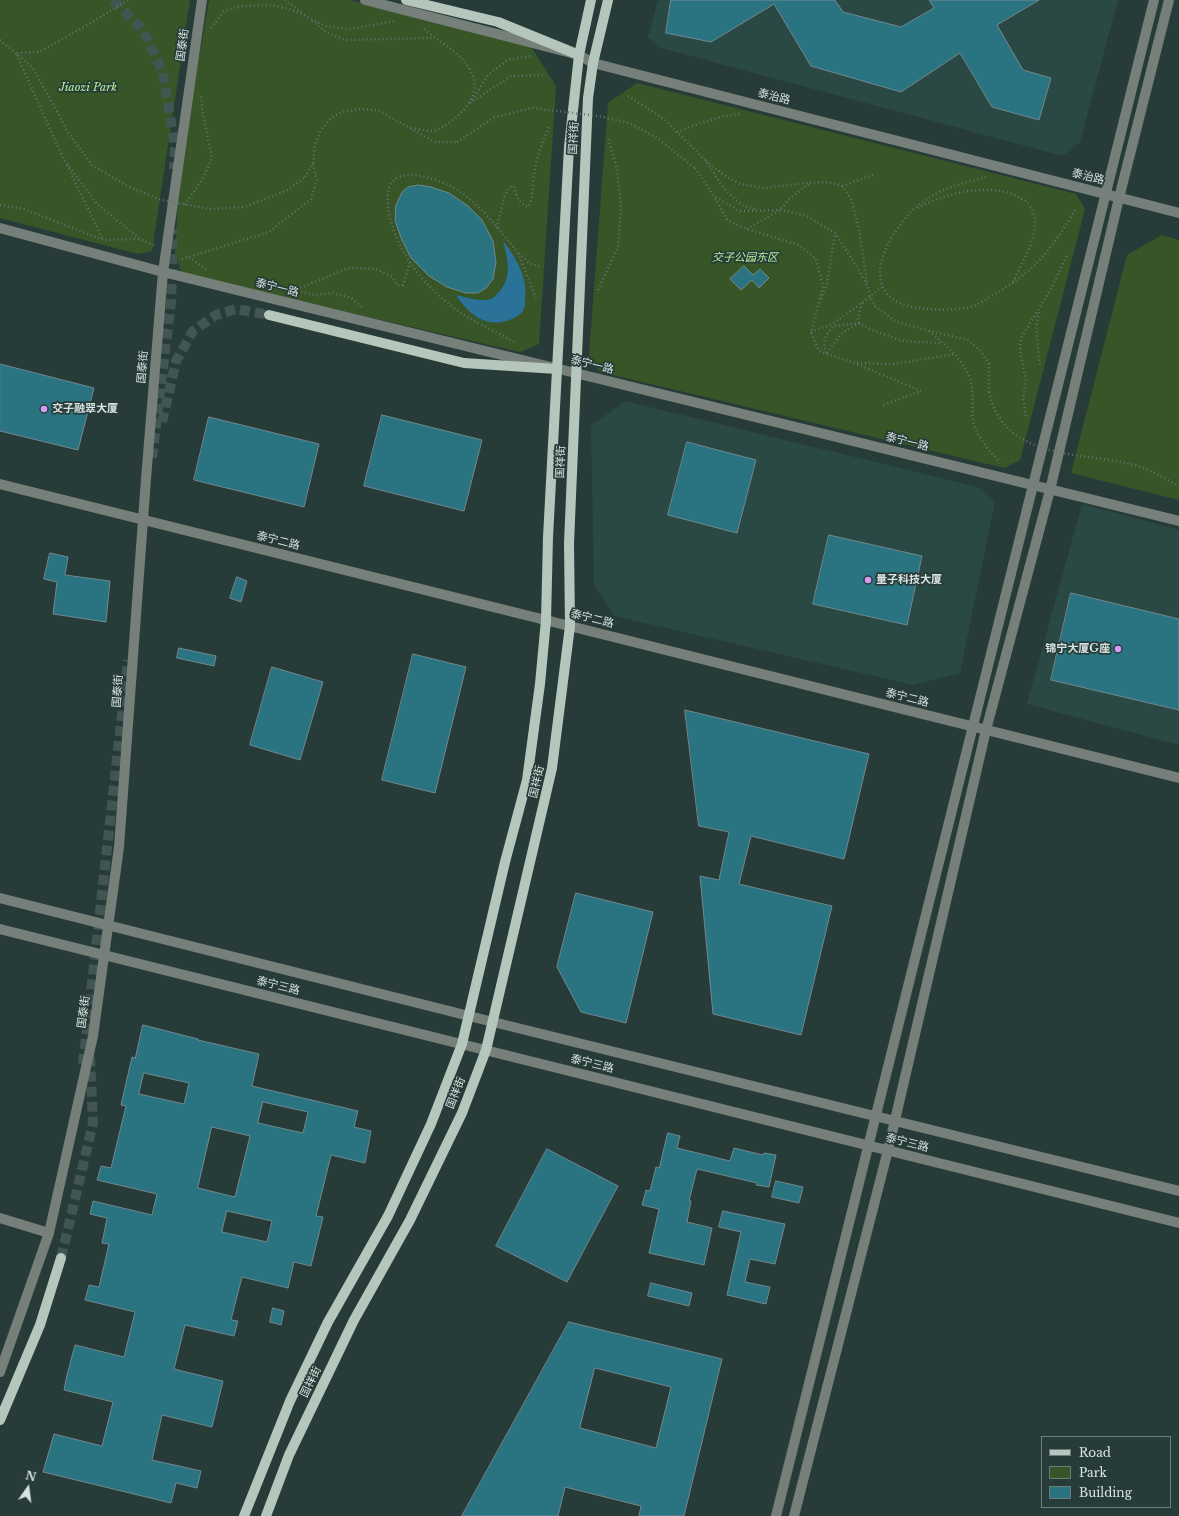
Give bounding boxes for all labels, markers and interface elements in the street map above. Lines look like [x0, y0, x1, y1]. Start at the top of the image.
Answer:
street label: 国泰街 [174, 28, 192, 62]
park label: Jiaozi Park [59, 81, 117, 95]
street label: 泰治路 [756, 87, 792, 107]
street label: 国祥街 [567, 121, 581, 155]
street label: 泰治路 [1070, 167, 1106, 187]
park label: 交子公园东区 [712, 251, 778, 265]
street label: 泰宁一路 [254, 276, 300, 300]
street label: 国泰街 [135, 350, 151, 384]
street label: 泰宁一路 [569, 353, 615, 377]
place label: 交子融翠大厦 [52, 402, 118, 416]
marker: 交子融翠大厦 [39, 404, 49, 414]
street label: 泰宁一路 [884, 430, 930, 454]
street label: 国祥街 [554, 445, 568, 479]
street label: 泰宁二路 [255, 529, 301, 553]
place label: 量子科技大厦 [876, 573, 942, 587]
marker: 量子科技大厦 [863, 575, 873, 585]
street label: 泰宁二路 [569, 607, 615, 631]
place label: 锦宁大厦G座 [1045, 642, 1110, 656]
marker: 锦宁大厦G座 [1113, 644, 1123, 654]
street label: 国泰街 [110, 674, 126, 708]
street label: 泰宁二路 [884, 686, 930, 710]
street label: 国祥街 [527, 764, 547, 800]
street label: 泰宁三路 [255, 974, 301, 998]
street label: 国泰街 [75, 995, 93, 1029]
street label: 泰宁三路 [569, 1052, 615, 1076]
street label: 国祥街 [444, 1075, 468, 1111]
street label: 泰宁三路 [884, 1131, 930, 1155]
street label: 国祥街 [298, 1364, 324, 1400]
legend [1041, 1436, 1171, 1508]
text: Road [1079, 1445, 1111, 1460]
text: Park [1079, 1465, 1107, 1480]
north arrow [8, 1468, 48, 1508]
text: N [24, 1468, 38, 1484]
text: Building [1079, 1485, 1132, 1500]

